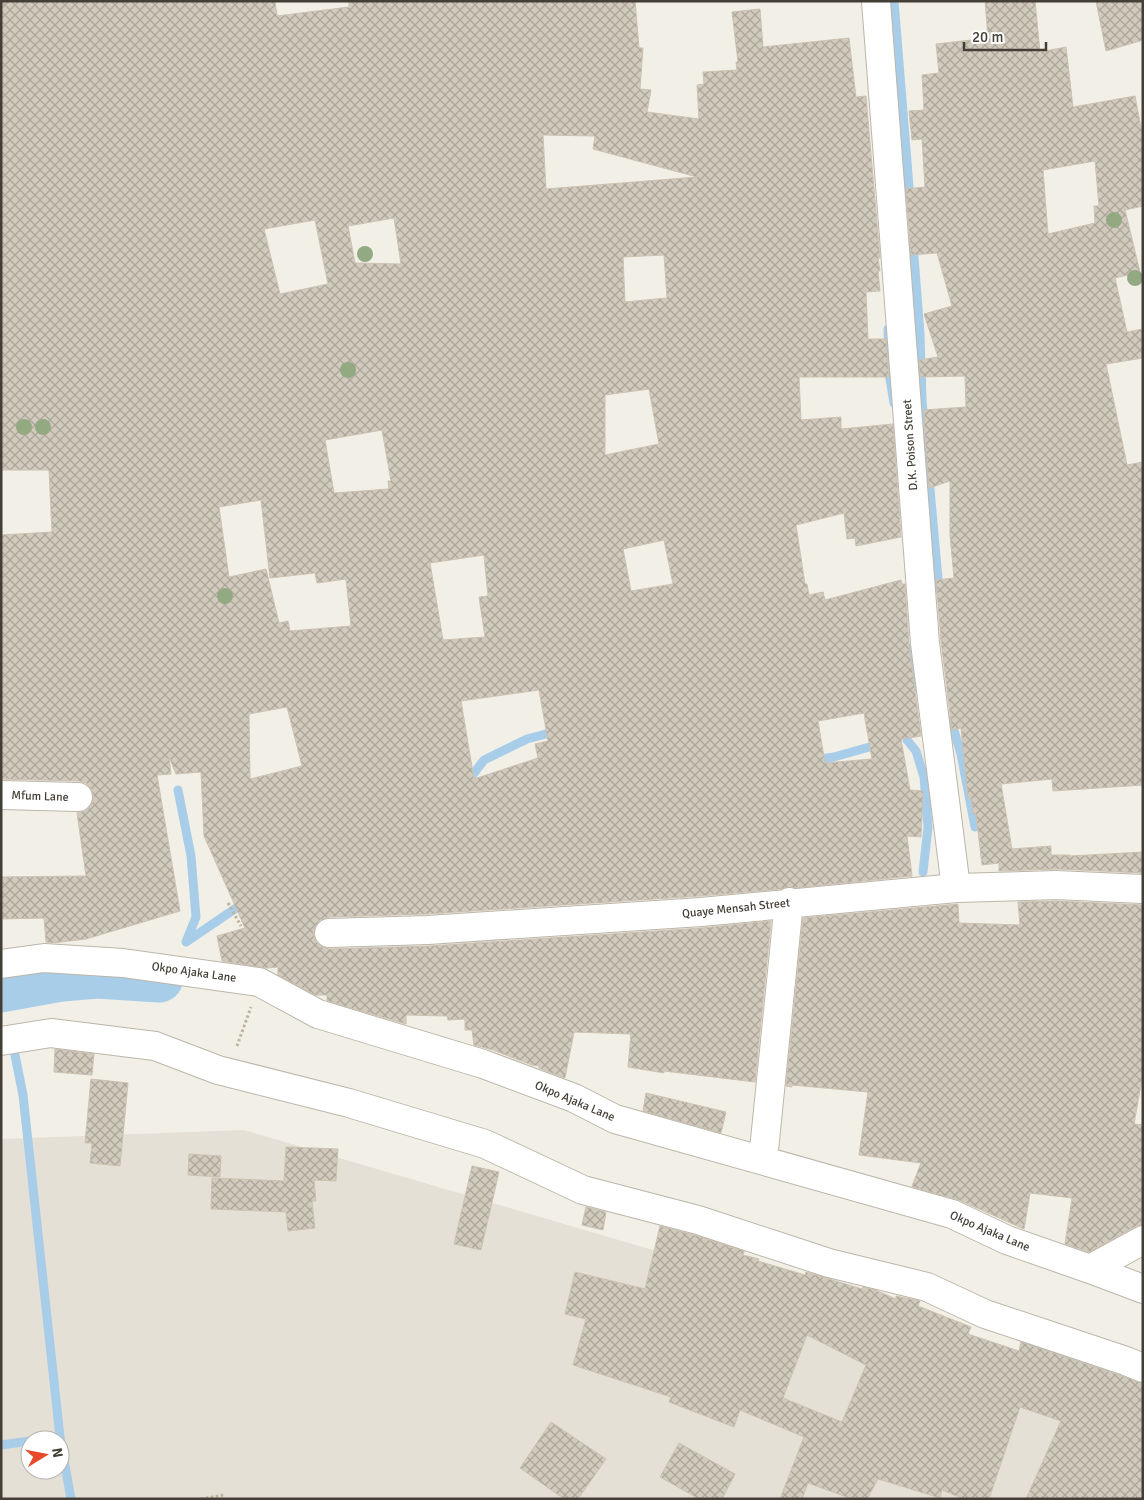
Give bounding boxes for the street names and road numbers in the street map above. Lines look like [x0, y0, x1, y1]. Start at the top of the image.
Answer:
street label: D.K. Poison Street [900, 399, 921, 491]
street label: Mfum Lane [11, 788, 69, 805]
street label: Quaye Mensah Street [681, 895, 791, 922]
street label: Okpo Ajaka Lane [151, 959, 237, 986]
street label: Okpo Ajaka Lane [533, 1078, 617, 1125]
street label: Okpo Ajaka Lane [948, 1208, 1032, 1255]

